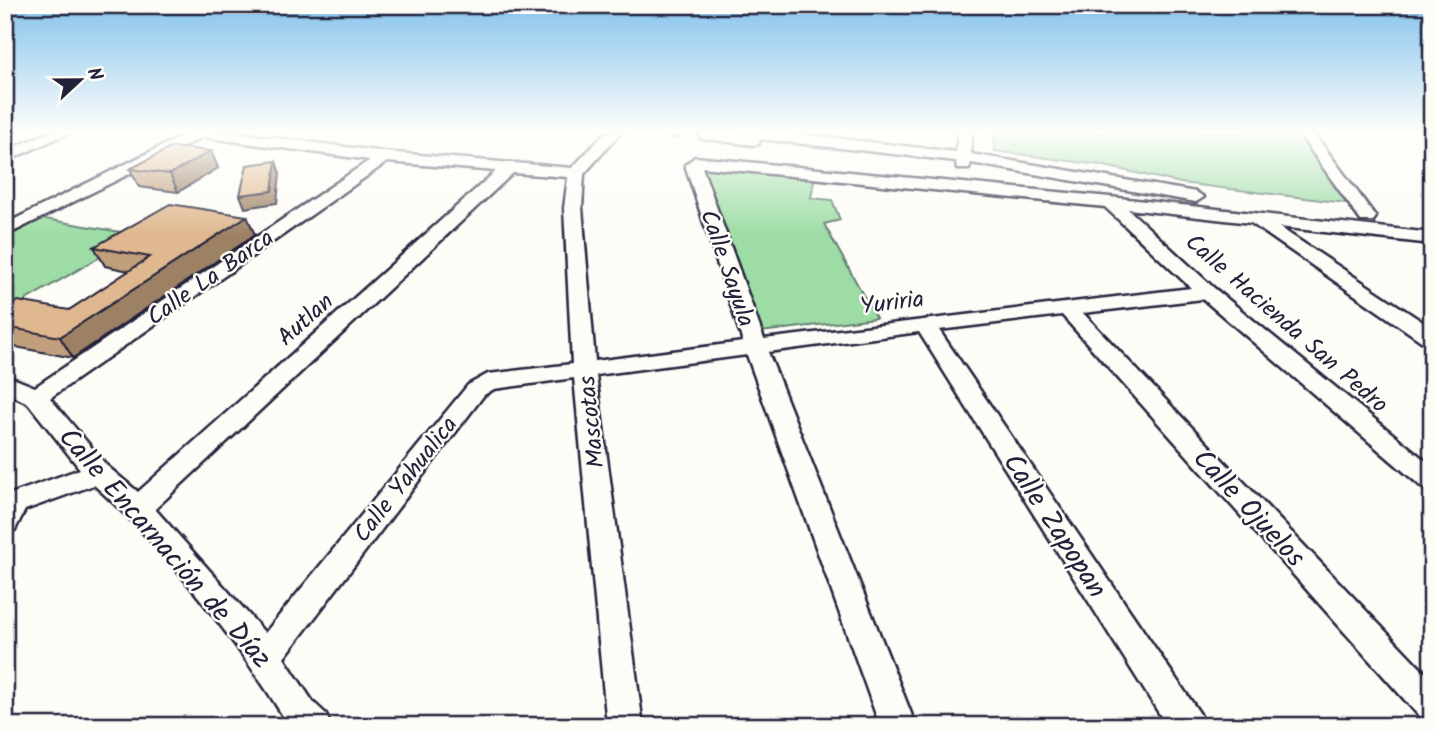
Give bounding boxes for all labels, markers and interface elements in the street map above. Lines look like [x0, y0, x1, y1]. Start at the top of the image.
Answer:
north arrow [46, 46, 116, 116]
text: N [78, 63, 110, 86]
street label: Calle Sayula [688, 205, 765, 332]
street label: Calle La Barca [139, 220, 283, 337]
street label: Calle Hacienda San Pedro [1175, 224, 1397, 424]
street label: Yuriria [858, 280, 926, 327]
street label: Autlan [269, 284, 343, 356]
street label: Mascotas [568, 374, 617, 470]
street label: Calle Yahualica [344, 408, 468, 552]
street label: Calle Encarnación de Díaz [46, 418, 282, 679]
street label: Calle Ojuelos [1181, 439, 1316, 579]
street label: Calle Zapopan [990, 445, 1118, 608]

